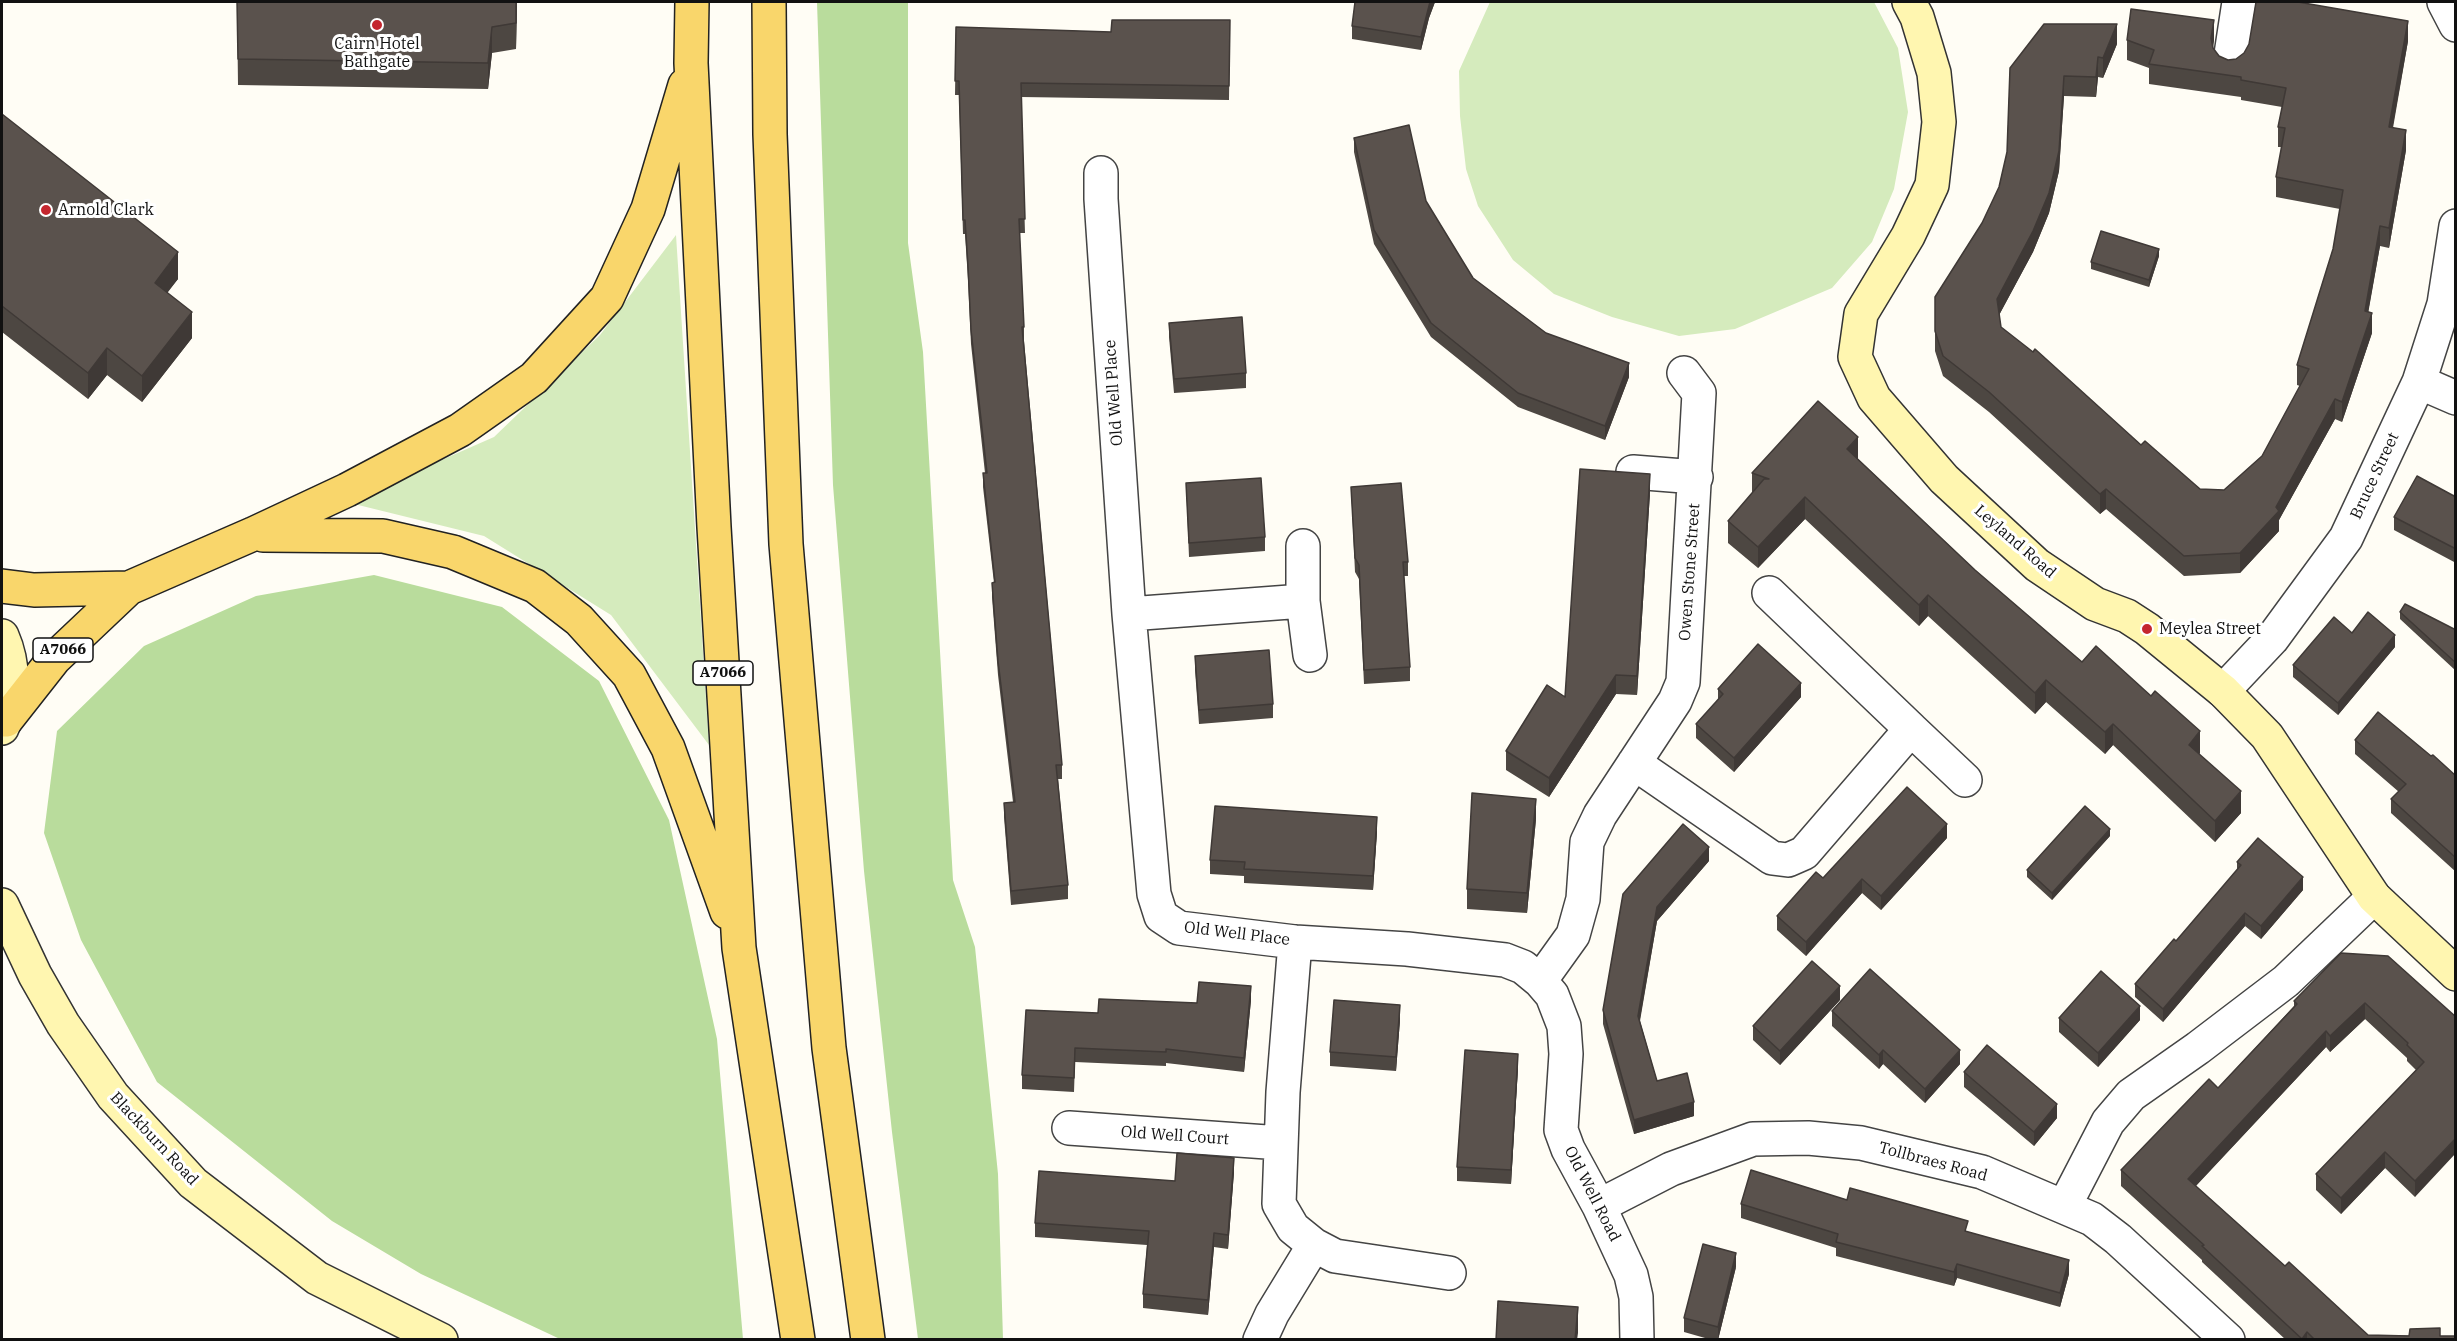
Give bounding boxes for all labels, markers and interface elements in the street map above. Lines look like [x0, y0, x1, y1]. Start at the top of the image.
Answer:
marker: Cairn Hotel Bathgate [370, 18, 384, 32]
place label: Cairn Hotel Bathgate [334, 34, 420, 72]
place label: Arnold Clark [58, 200, 154, 220]
marker: Arnold Clark [39, 203, 53, 217]
street label: Old Well Place [1101, 339, 1127, 447]
street label: Bruce Street [2347, 430, 2403, 522]
street label: Leyland Road [1970, 501, 2060, 583]
street label: Owen Stone Street [1676, 503, 1704, 641]
place label: Meylea Street [2159, 619, 2261, 639]
marker: Meylea Street [2140, 622, 2154, 636]
road number: A7066 [33, 638, 93, 662]
road number: A7066 [693, 661, 753, 685]
street label: Old Well Place [1183, 918, 1291, 950]
street label: Blackburn Road [106, 1088, 202, 1190]
street label: Old Well Court [1120, 1123, 1230, 1149]
street label: Tollbraes Road [1876, 1138, 1990, 1186]
street label: Old Well Road [1560, 1143, 1624, 1245]

